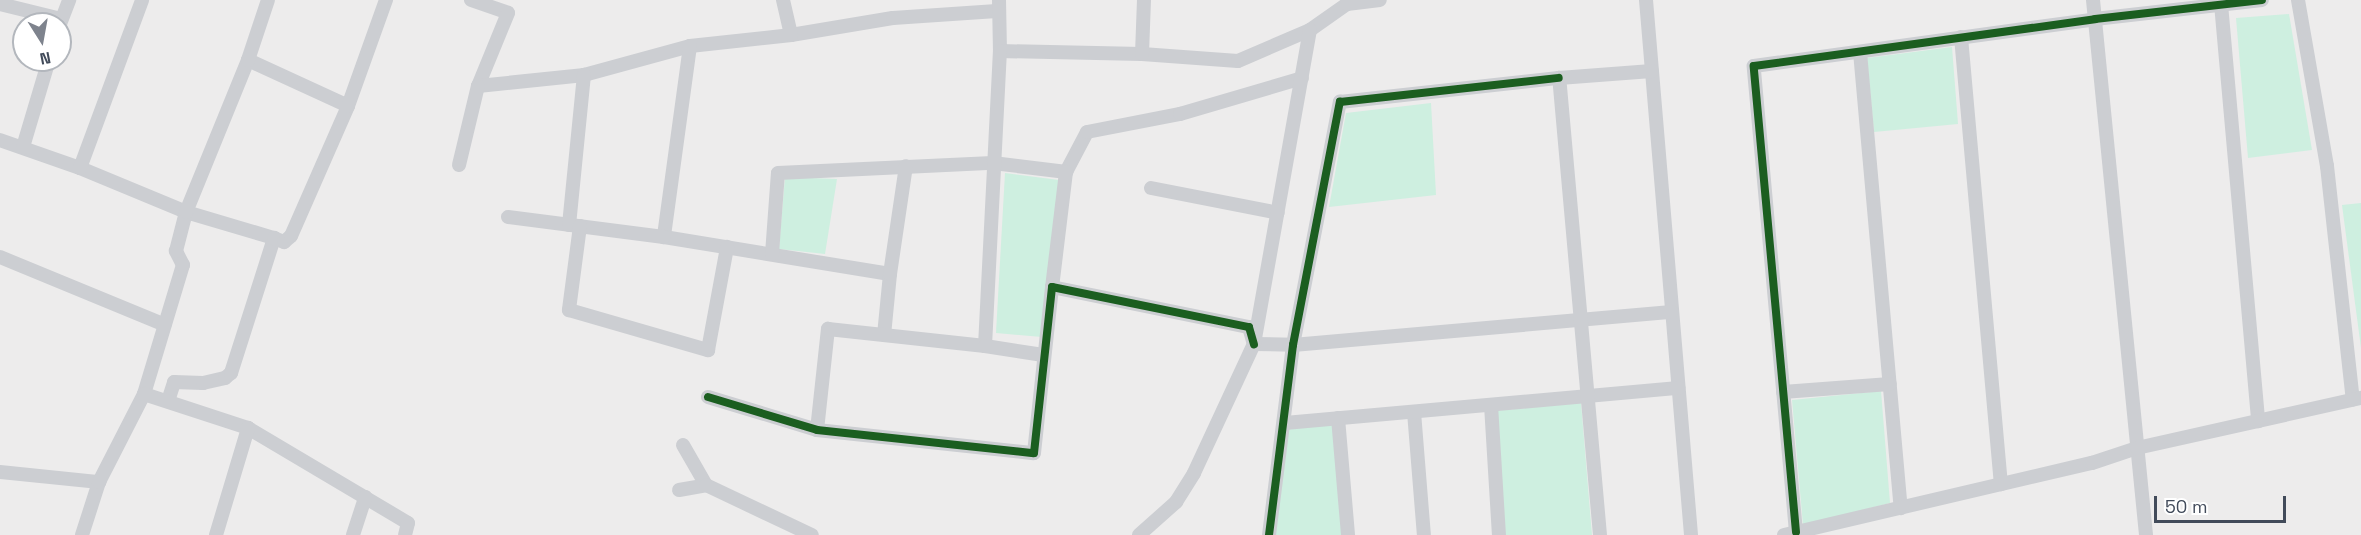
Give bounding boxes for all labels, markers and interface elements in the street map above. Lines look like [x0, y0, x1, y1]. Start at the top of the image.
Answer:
north arrow [12, 12, 72, 72]
text: N [38, 47, 52, 70]
scale bar [2157, 484, 2289, 522]
text: 50 m [2165, 495, 2207, 518]

